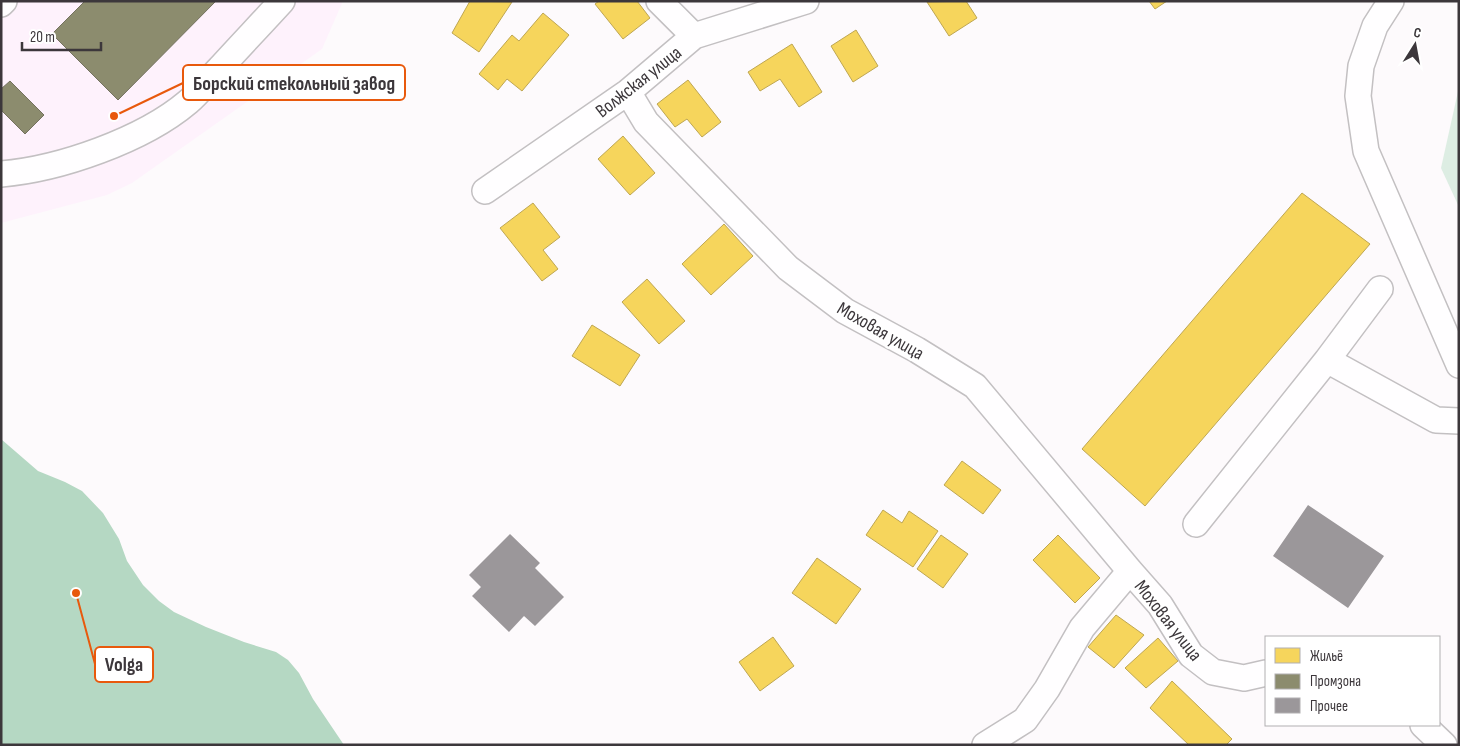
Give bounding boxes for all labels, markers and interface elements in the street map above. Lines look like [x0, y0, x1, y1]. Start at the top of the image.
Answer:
scale bar [22, 20, 101, 52]
north arrow [1390, 20, 1440, 70]
text: С [1412, 24, 1423, 42]
text: 20 m [30, 28, 55, 47]
street label: Волжская улица [591, 41, 686, 123]
callout: Борский стекольный завод [183, 65, 405, 100]
text: Борский стекольный завод [193, 72, 395, 96]
street label: Моховая улица [833, 297, 928, 365]
street label: Моховая улица [1129, 576, 1207, 666]
legend [1265, 636, 1440, 726]
callout: Volga [95, 647, 153, 682]
text: Жильё [1310, 647, 1343, 666]
text: Volga [105, 653, 143, 677]
text: Промзона [1310, 672, 1361, 691]
text: Прочее [1310, 697, 1348, 716]

